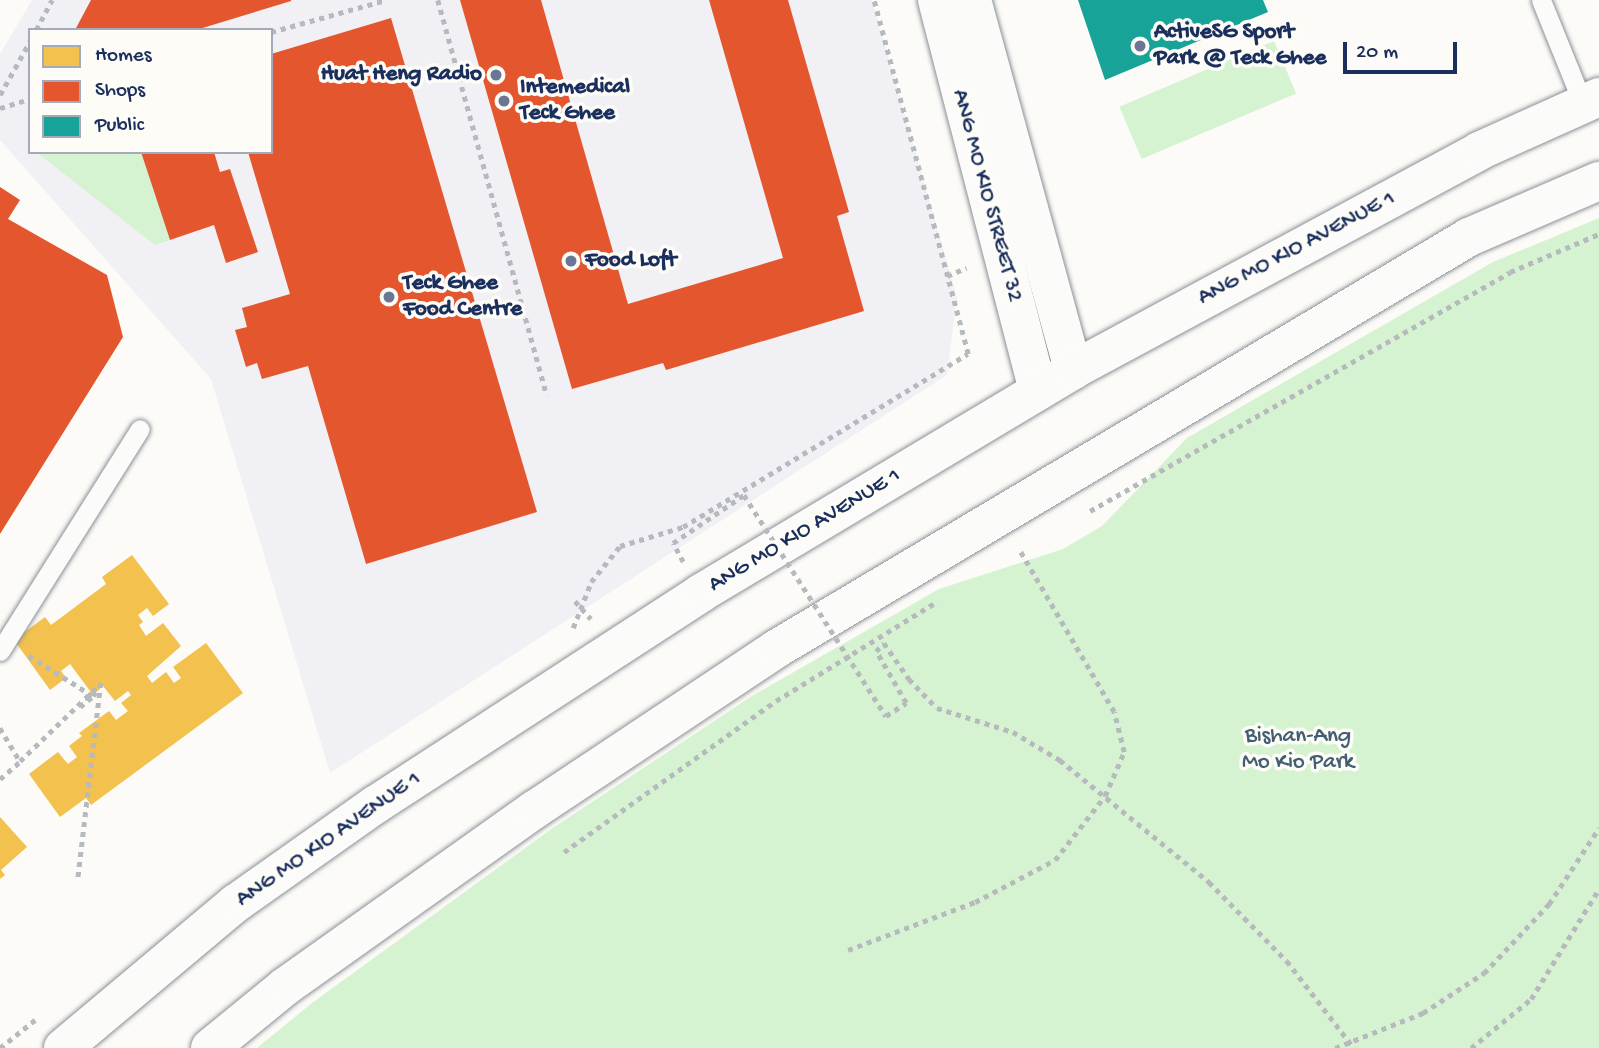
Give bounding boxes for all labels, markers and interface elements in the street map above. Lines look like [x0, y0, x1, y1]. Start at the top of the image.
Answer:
place label: ActiveSG Sport Park @ Teck Ghee [1154, 19, 1326, 73]
legend [28, 28, 273, 154]
scale bar [1347, 28, 1461, 72]
marker: ActiveSG Sport Park @ Teck Ghee [1132, 38, 1148, 54]
text: 20 m [1356, 41, 1398, 66]
text: Homes [95, 44, 151, 69]
place label: Huat Heng Radio [321, 61, 482, 89]
marker: Huat Heng Radio [488, 67, 504, 83]
place label: Intemedical Teck Ghee [520, 74, 630, 128]
text: Shops [95, 79, 145, 104]
street label: ANG MO KIO STREET 32 [944, 87, 1028, 305]
marker: Intemedical Teck Ghee [494, 91, 514, 111]
text: Public [95, 114, 144, 139]
street label: ANG MO KIO AVENUE 1 [1194, 185, 1400, 313]
place label: Food Loft [585, 247, 676, 275]
marker: Food Loft [563, 253, 579, 269]
place label: Teck Ghee Food Centre [403, 270, 522, 324]
marker: Teck Ghee Food Centre [381, 289, 397, 305]
street label: ANG MO KIO AVENUE 1 [704, 463, 906, 599]
park label: Bishan-Ang Mo Kio Park [1242, 723, 1354, 777]
street label: ANG MO KIO AVENUE 1 [231, 766, 427, 914]

